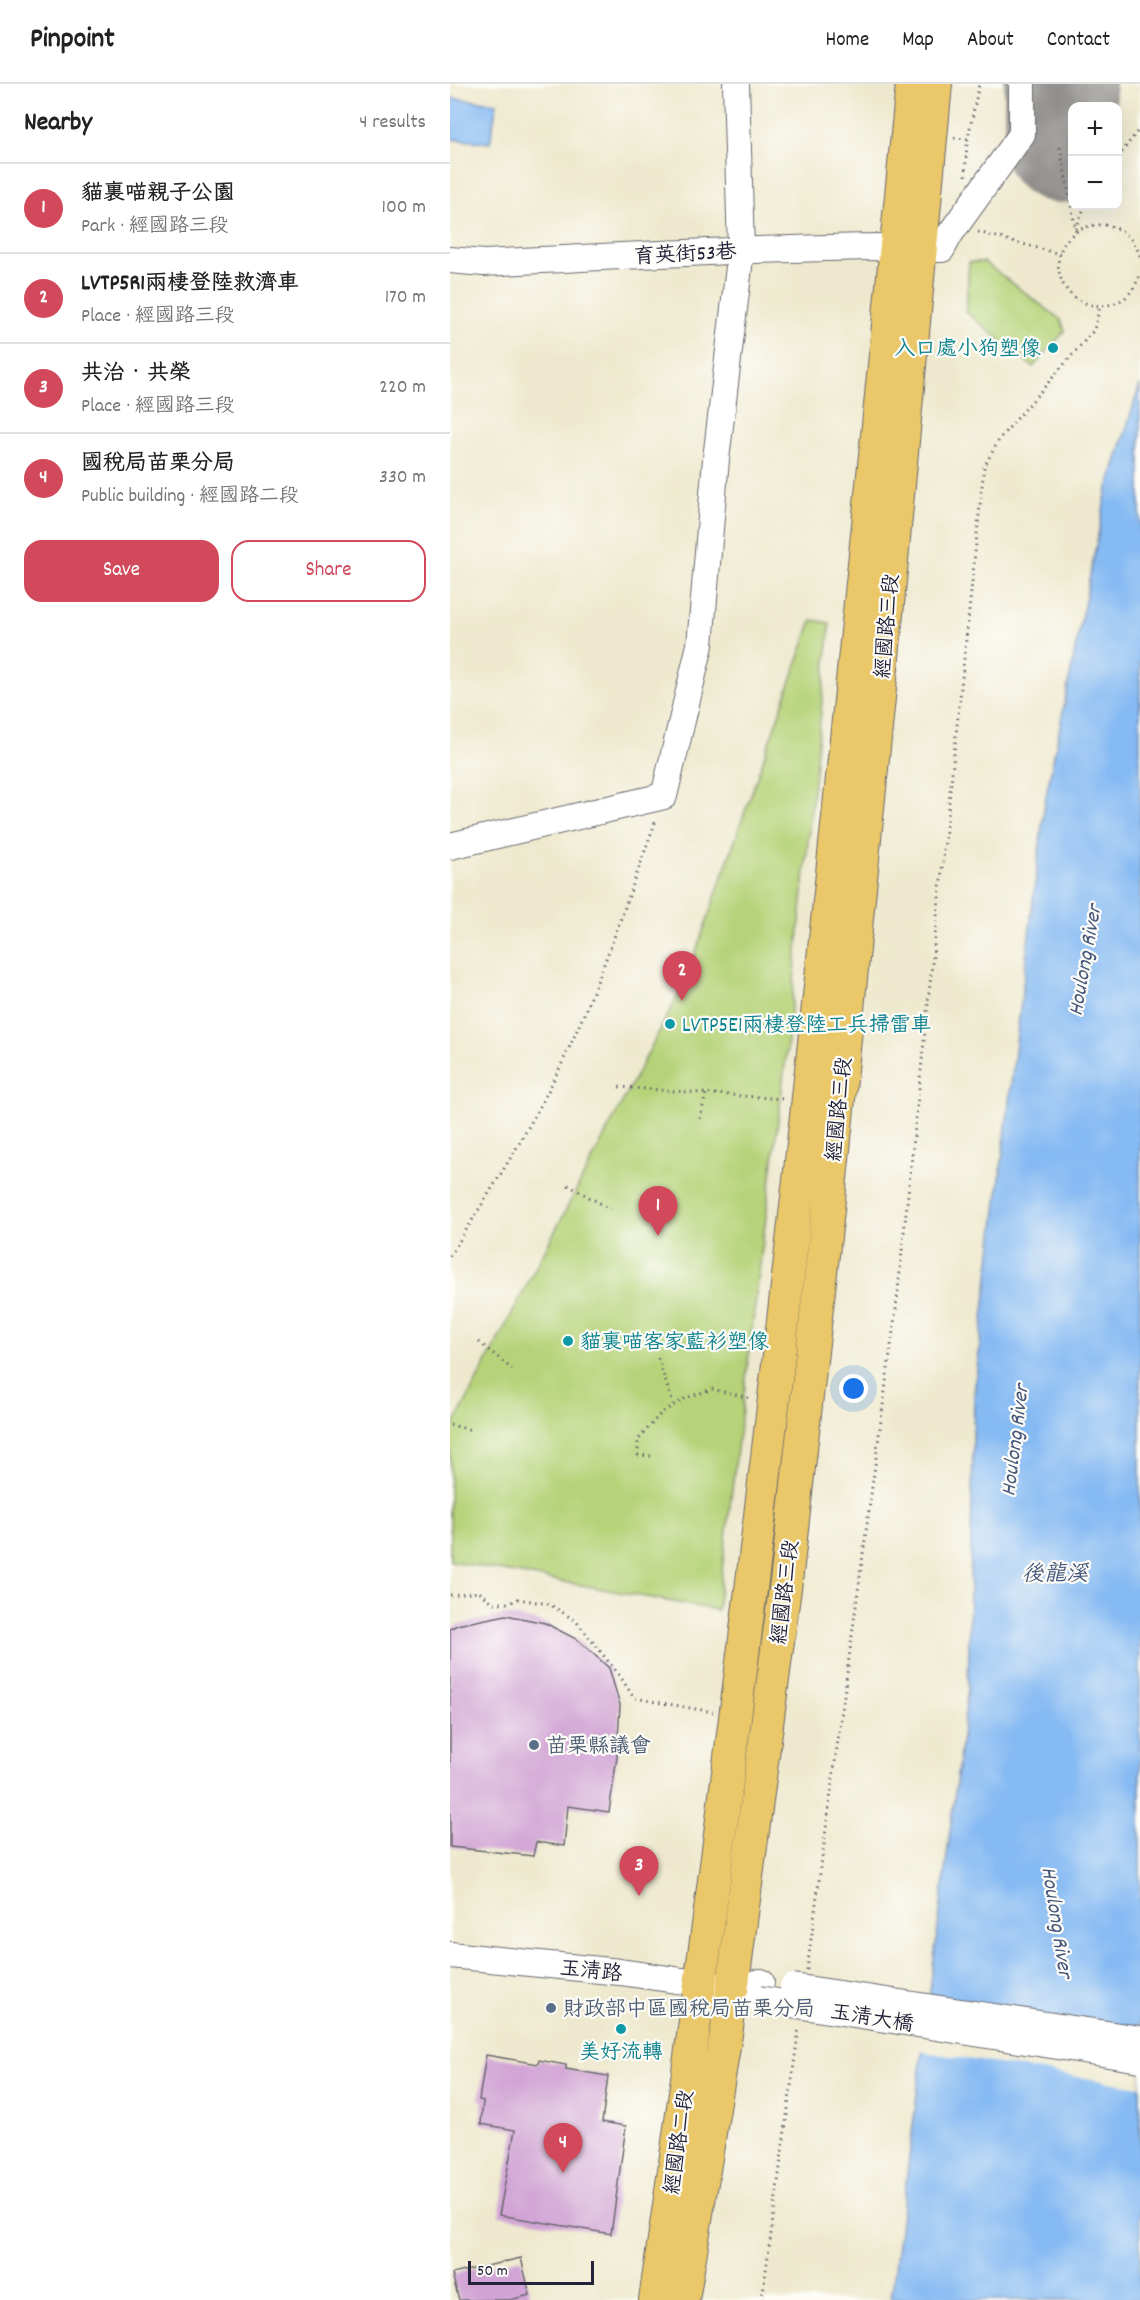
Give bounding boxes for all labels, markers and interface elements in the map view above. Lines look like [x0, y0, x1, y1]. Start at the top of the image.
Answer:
text: Pinpoint [30, 21, 115, 61]
text: Home [825, 26, 869, 56]
text: Map [902, 26, 934, 56]
text: About [967, 26, 1014, 56]
text: Contact [1047, 26, 1110, 56]
map controls [1068, 102, 1122, 210]
button: + [1068, 102, 1122, 156]
text: Nearby [24, 105, 92, 142]
text: 4 results [359, 109, 426, 137]
button: − [1068, 156, 1122, 210]
text: 貓裏喵親子公園 [81, 179, 235, 210]
text: 1 [41, 194, 46, 222]
text: 100 m [382, 194, 426, 222]
text: Park · 經國路三段 [81, 213, 229, 241]
street label: 育英街53巷 [633, 238, 737, 274]
text: LVTP5R1兩棲登陸救濟車 [81, 269, 299, 300]
text: 2 [39, 284, 48, 312]
text: 170 m [385, 284, 426, 312]
text: Place · 經國路三段 [81, 303, 235, 331]
place label: 入口處小狗塑像 [894, 336, 1041, 366]
marker: 入口處小狗塑像 [1046, 341, 1060, 355]
text: 共治‧共榮 [81, 359, 191, 390]
text: 3 [39, 374, 48, 402]
text: 220 m [379, 374, 426, 402]
text: Place · 經國路三段 [81, 393, 235, 421]
text: 國稅局苗栗分局 [81, 449, 235, 480]
text: 4 [39, 464, 48, 492]
text: 330 m [379, 464, 426, 492]
text: Public building · 經國路二段 [81, 483, 299, 511]
button: Save [24, 540, 219, 602]
button: Share [231, 540, 426, 602]
street label: 經國路三段 [869, 573, 909, 680]
water label: Houlong River [1061, 900, 1112, 1019]
pin: 2 [662, 952, 702, 1001]
place label: LVTP5E1兩棲登陸工兵掃雷車 [682, 1012, 931, 1042]
marker: LVTP5E1兩棲登陸工兵掃雷車 [663, 1017, 677, 1031]
street label: 經國路三段 [821, 1056, 861, 1163]
pin: 1 [638, 1186, 678, 1236]
place label: 貓裏喵客家藍衫塑像 [580, 1329, 769, 1359]
marker: 貓裏喵客家藍衫塑像 [561, 1334, 575, 1348]
your location [839, 1374, 868, 1403]
water label: Houlong River [994, 1380, 1039, 1498]
street label: 經國路三段 [766, 1538, 808, 1646]
water label: 後龍溪 [1022, 1560, 1089, 1591]
place label: 苗栗縣議會 [546, 1733, 651, 1763]
marker: 苗栗縣議會 [527, 1738, 541, 1752]
pin: 3 [620, 1846, 658, 1896]
water label: Houlong River [1031, 1865, 1080, 1983]
street label: 玉清路 [558, 1955, 624, 1991]
place label: 財政部中區國稅局苗栗分局 [563, 1996, 815, 2026]
street label: 玉清大橋 [828, 1999, 915, 2041]
marker: 財政部中區國稅局苗栗分局 [544, 2001, 558, 2015]
marker: 美好流轉 [614, 2022, 628, 2036]
place label: 美好流轉 [579, 2039, 663, 2069]
street label: 經國路二段 [659, 2088, 703, 2196]
pin: 4 [544, 2124, 582, 2173]
scale bar [468, 2258, 594, 2286]
text: 50 m [477, 2260, 508, 2283]

